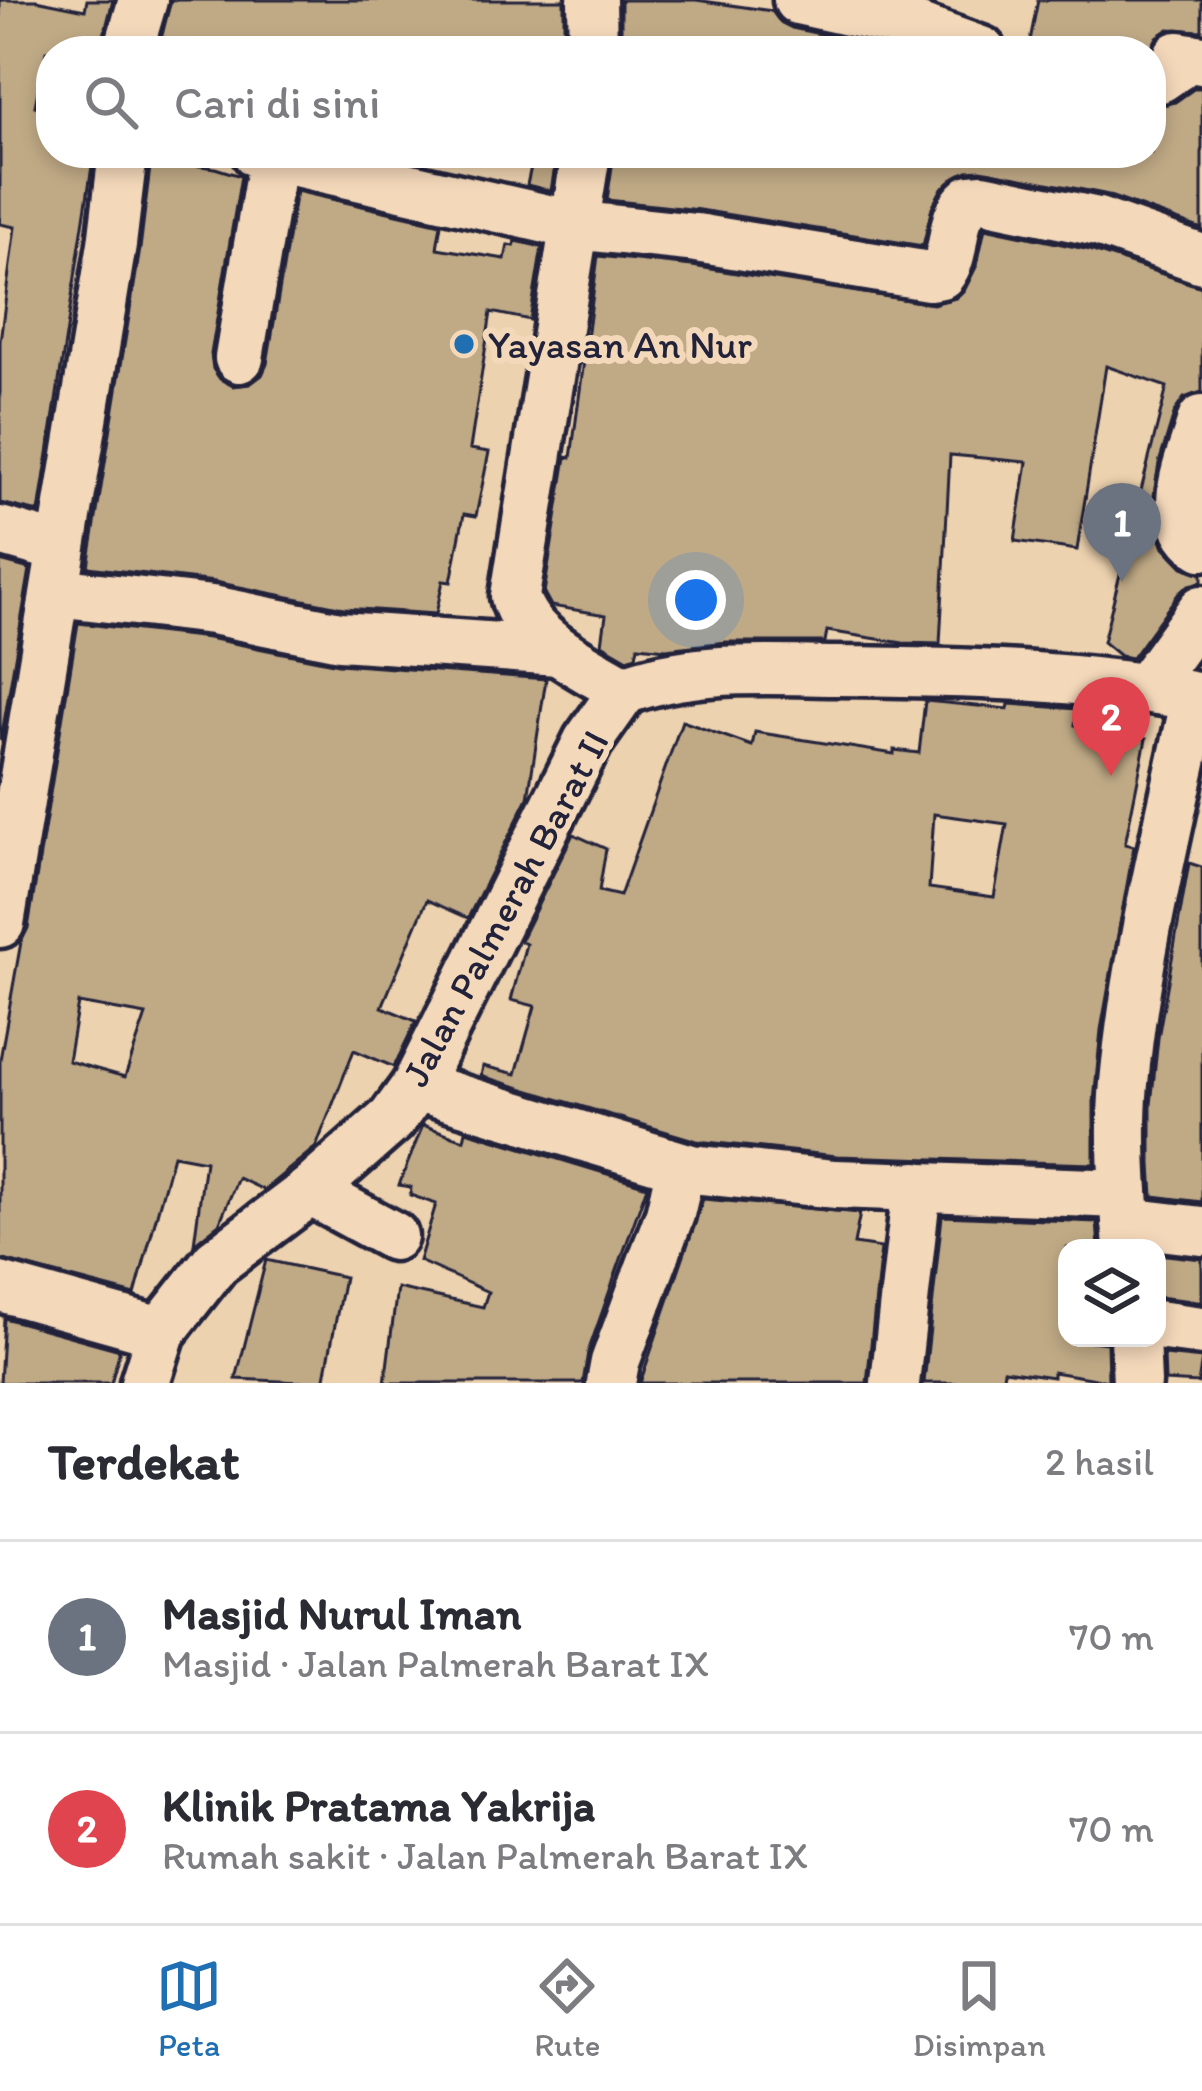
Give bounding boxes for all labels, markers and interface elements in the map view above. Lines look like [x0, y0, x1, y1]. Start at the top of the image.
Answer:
search box [36, 36, 1166, 168]
icon: search [78, 69, 144, 135]
text: Cari di sini [174, 75, 380, 129]
place label: Yayasan An Nur [488, 321, 752, 368]
marker: Yayasan An Nur [451, 331, 477, 357]
pin: 1 [1083, 483, 1161, 582]
your location [666, 570, 726, 630]
pin: 2 [1072, 677, 1150, 776]
street label: Jalan Palmerah Barat II [391, 722, 619, 1094]
map controls [1058, 1239, 1166, 1347]
button: layers [1058, 1239, 1166, 1347]
text: Terdekat [48, 1431, 240, 1492]
text: 2 hasil [1045, 1438, 1154, 1485]
text: Masjid Nurul Iman [162, 1586, 521, 1640]
text: 1 [78, 1613, 96, 1660]
text: 70 m [1069, 1613, 1154, 1660]
text: Masjid · Jalan Palmerah Barat IX [162, 1640, 709, 1687]
text: Klinik Pratama Yakrija [162, 1778, 595, 1832]
text: 2 [77, 1805, 97, 1852]
text: 70 m [1069, 1805, 1154, 1852]
text: Rumah sakit · Jalan Palmerah Barat IX [162, 1832, 808, 1879]
tab: Peta [156, 1953, 222, 2064]
tab: Rute [534, 1953, 601, 2064]
tab: Disimpan [913, 1953, 1046, 2064]

